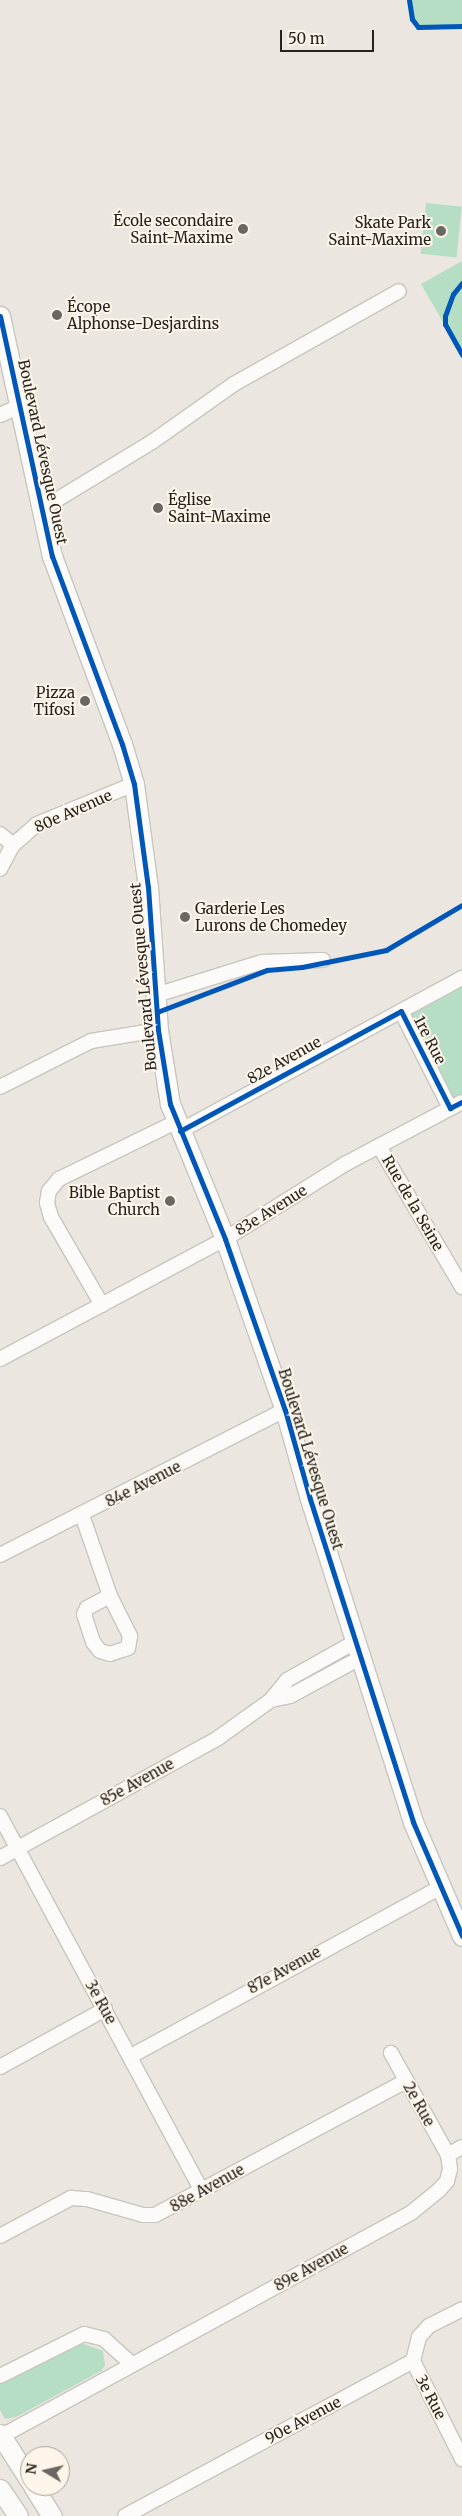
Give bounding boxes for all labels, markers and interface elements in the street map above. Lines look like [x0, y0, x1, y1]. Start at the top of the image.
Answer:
scale bar [282, 20, 376, 52]
text: 50 m [288, 29, 325, 48]
place label: École secondaire Saint-Maxime [113, 211, 233, 246]
place label: Skate Park Saint-Maxime [328, 213, 431, 248]
marker: École secondaire Saint-Maxime [237, 223, 249, 235]
marker: Skate Park Saint-Maxime [435, 225, 447, 237]
place label: Écope Alphonse-Desjardins [67, 297, 219, 332]
marker: Écope Alphonse-Desjardins [51, 309, 63, 321]
street label: Boulevard Lévesque Ouest [15, 358, 71, 546]
place label: Église Saint-Maxime [168, 490, 271, 525]
marker: Église Saint-Maxime [152, 502, 164, 514]
place label: Pizza Tifosi [33, 683, 75, 718]
marker: Pizza Tifosi [79, 695, 91, 707]
street label: 80e Avenue [31, 786, 115, 836]
street label: Boulevard Lévesque Ouest [126, 882, 160, 1072]
place label: Garderie Les Lurons de Chomedey [195, 899, 347, 934]
marker: Garderie Les Lurons de Chomedey [179, 911, 191, 923]
street label: 1re Rue [410, 1013, 450, 1067]
street label: 82e Avenue [244, 1032, 324, 1088]
street label: Rue de la Seine [378, 1152, 448, 1254]
street label: 83e Avenue [232, 1181, 310, 1239]
place label: Bible Baptist Church [69, 1183, 160, 1218]
marker: Bible Baptist Church [164, 1195, 176, 1207]
street label: Boulevard Lévesque Ouest [275, 1366, 347, 1552]
street label: 84e Avenue [102, 1457, 184, 1511]
street label: 85e Avenue [97, 1754, 177, 1810]
street label: 87e Avenue [244, 1943, 324, 1997]
street label: 3e Rue [82, 1977, 120, 2027]
street label: 2e Rue [400, 2079, 438, 2129]
street label: 88e Avenue [167, 2160, 247, 2216]
street label: 89e Avenue [271, 2239, 351, 2295]
street label: 3e Rue [412, 2372, 450, 2422]
street label: 90e Avenue [262, 2393, 344, 2447]
north arrow [20, 2446, 70, 2496]
text: N [21, 2462, 41, 2476]

